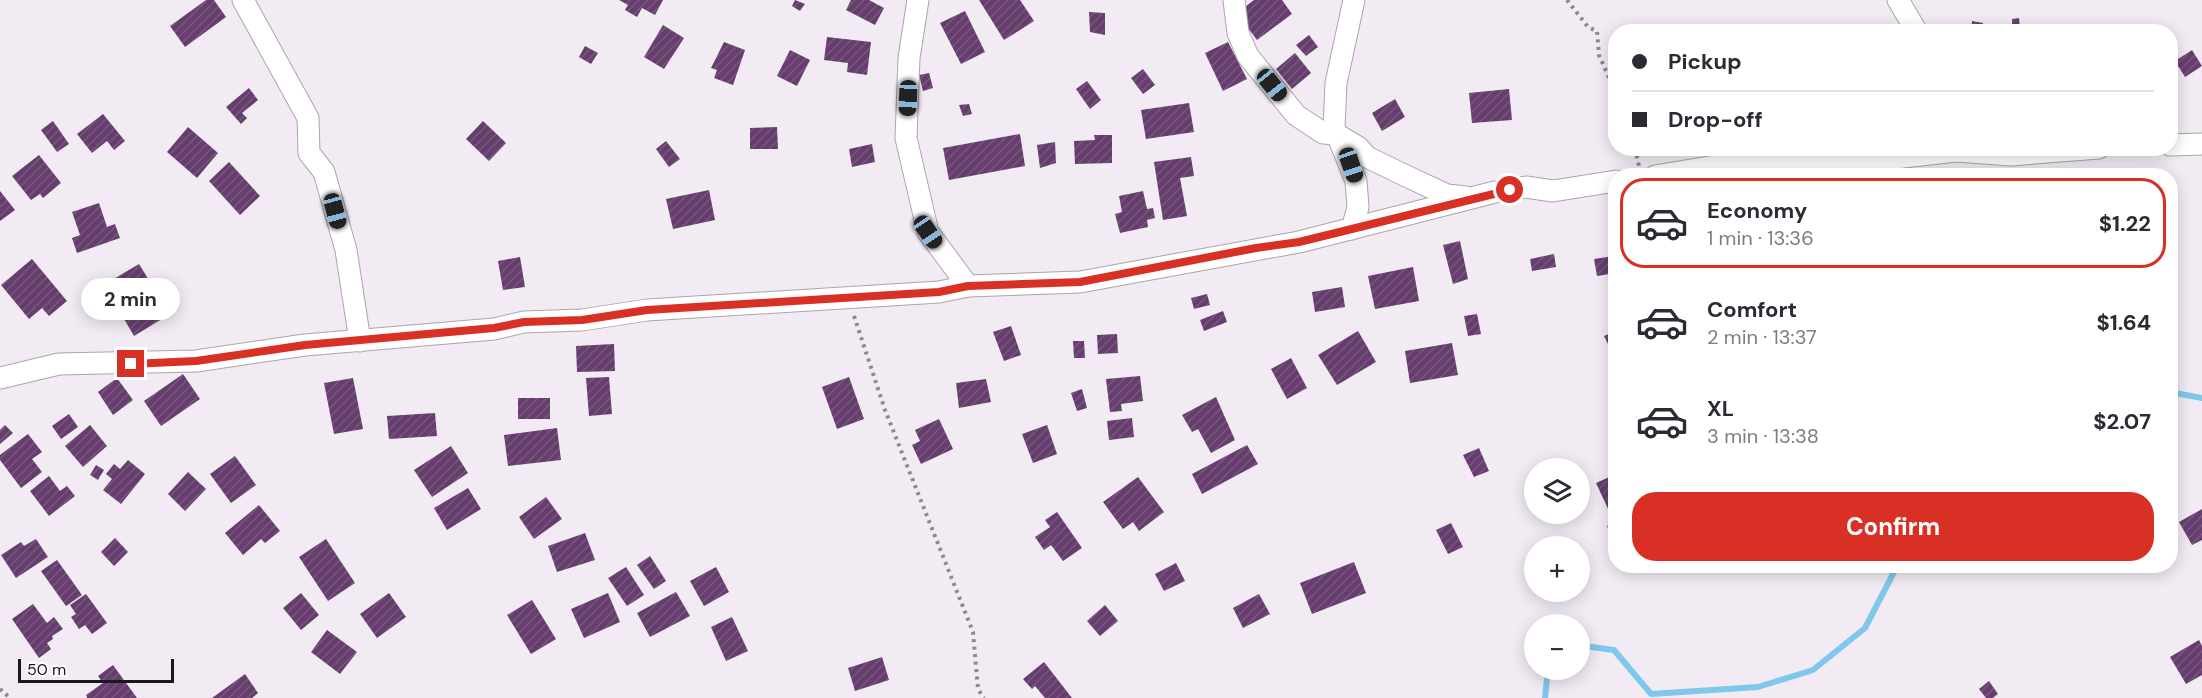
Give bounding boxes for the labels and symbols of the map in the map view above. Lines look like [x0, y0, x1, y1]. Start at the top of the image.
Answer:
car [1254, 65, 1290, 105]
car [898, 80, 918, 116]
car [1337, 145, 1365, 185]
route start [1496, 176, 1523, 203]
car [322, 191, 348, 231]
car [910, 212, 946, 252]
callout: 2 min [82, 277, 180, 319]
route end [117, 350, 144, 377]
scale bar [18, 656, 174, 684]

